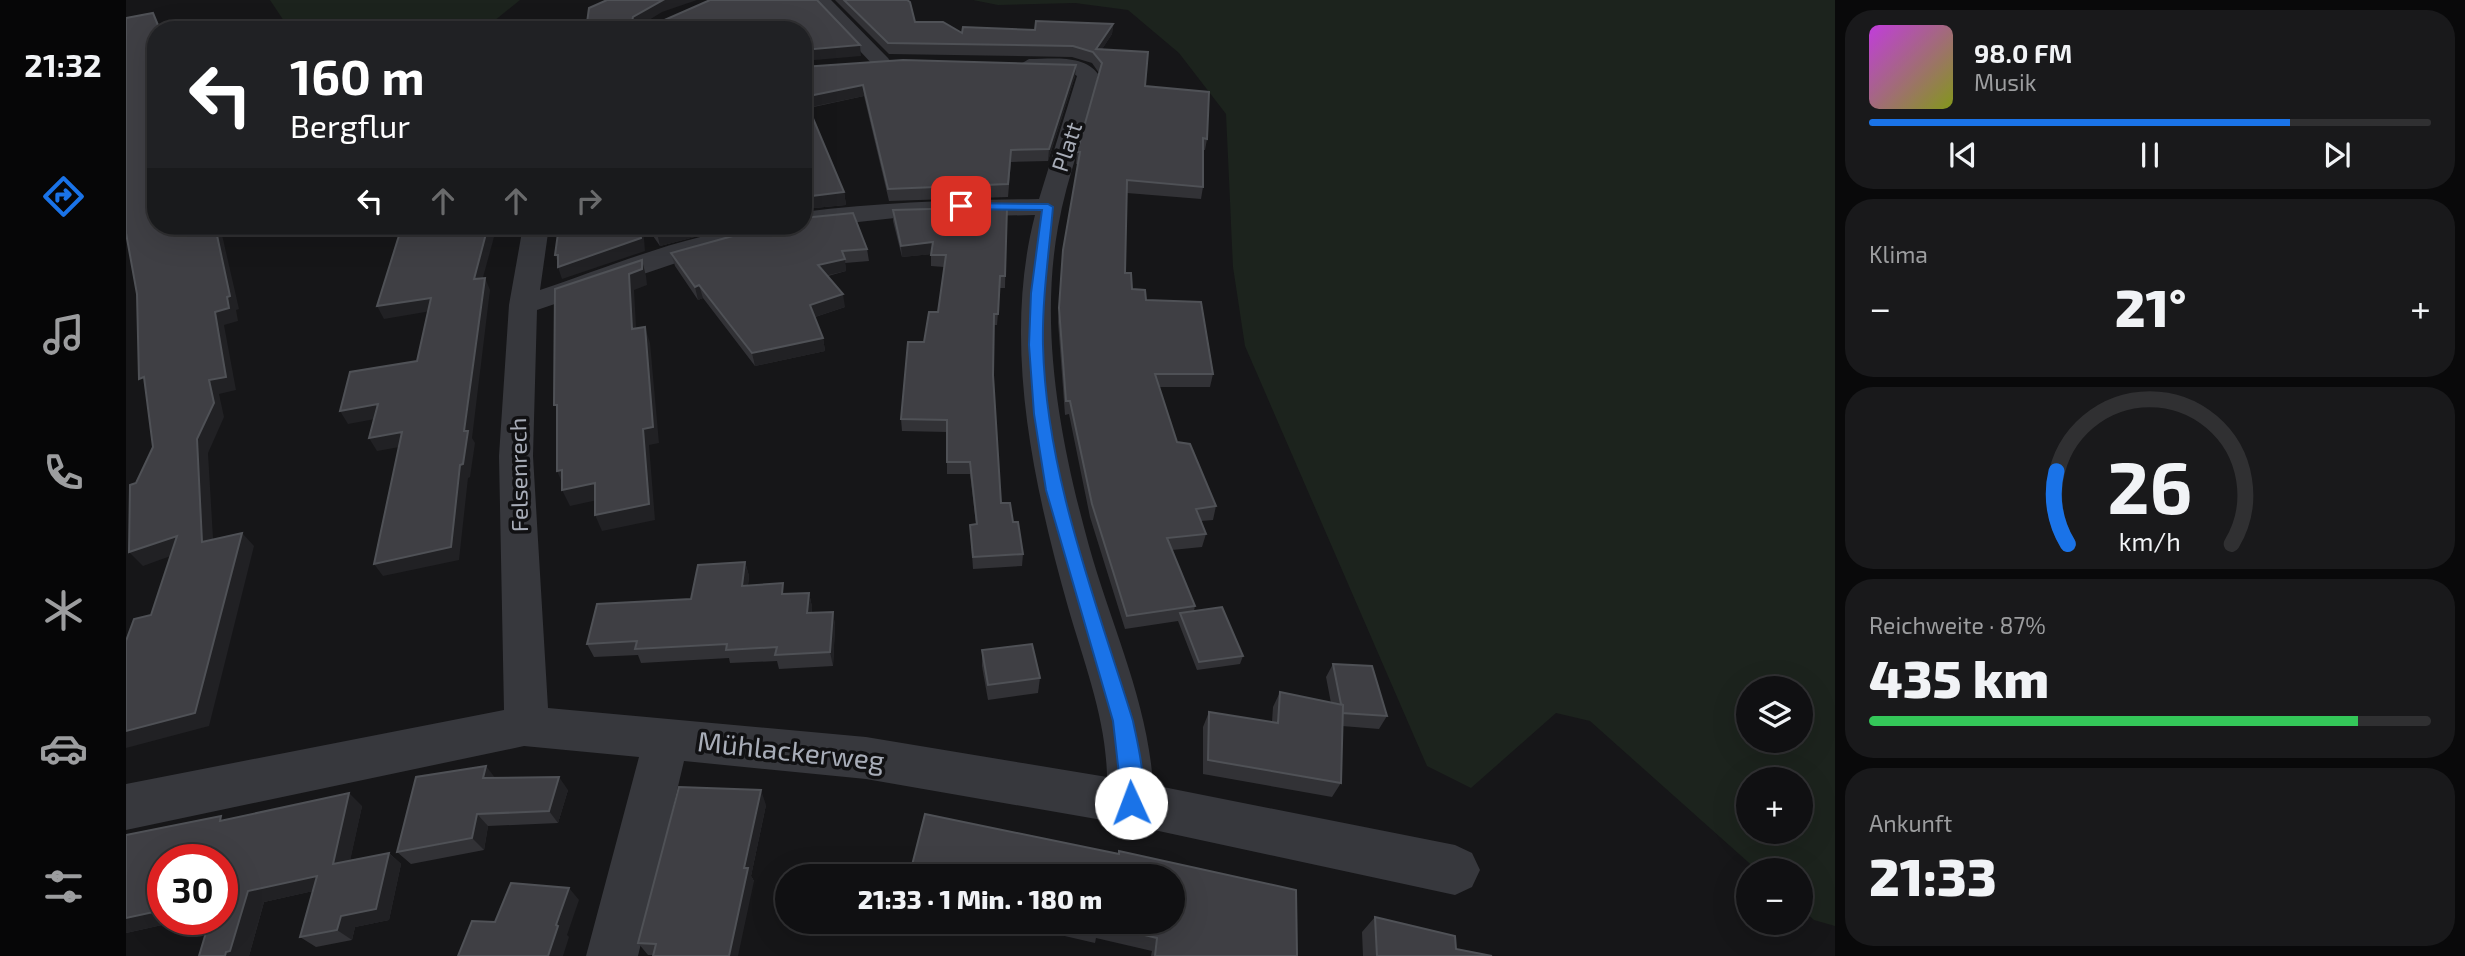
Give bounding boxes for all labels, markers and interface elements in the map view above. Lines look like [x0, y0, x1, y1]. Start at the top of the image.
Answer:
text: 98.0 FM [1974, 37, 2072, 68]
text: 21:32 [24, 45, 102, 83]
text: 160 m [290, 46, 425, 105]
icon: left [175, 49, 266, 140]
text: Musik [1974, 68, 2036, 96]
text: Bergflur [290, 106, 410, 144]
street label: Platt [1045, 118, 1087, 175]
icon: previous [1944, 136, 1982, 174]
icon: pause [2131, 136, 2169, 174]
icon: next [2318, 136, 2356, 174]
icon: directions [39, 172, 88, 221]
pin [931, 176, 991, 236]
icon: left [351, 182, 389, 220]
icon: ahead [424, 182, 462, 220]
icon: ahead [497, 182, 535, 220]
icon: right [570, 182, 608, 220]
icon: arrive [942, 187, 980, 225]
text: Klima [1869, 240, 1928, 268]
text: 21° [2115, 275, 2186, 337]
text: − [1869, 284, 1891, 330]
text: + [2410, 284, 2431, 330]
icon: music [39, 310, 88, 359]
street label: Felsenrech [503, 418, 533, 533]
text: 26 [2107, 441, 2193, 529]
icon: phone [39, 448, 88, 497]
text: km/h [2119, 526, 2181, 556]
icon: climate [39, 586, 88, 635]
text: Reichweite · 87% [1869, 611, 2046, 639]
text: 435 km [1869, 646, 2049, 708]
map controls [1736, 676, 1813, 935]
button: layers [1736, 676, 1813, 753]
street label: Mühlackerweg [696, 723, 887, 777]
icon: car [39, 724, 88, 773]
position arrow [1094, 766, 1168, 840]
button: + [1736, 767, 1813, 844]
text: Ankunft [1869, 809, 1952, 837]
speed limit sign: 30 [147, 844, 238, 935]
text: 21:33 [1869, 844, 1997, 906]
button: − [1736, 858, 1813, 935]
icon: filters [39, 862, 88, 911]
text: 21:33 · 1 Min. · 180 m [858, 883, 1102, 914]

